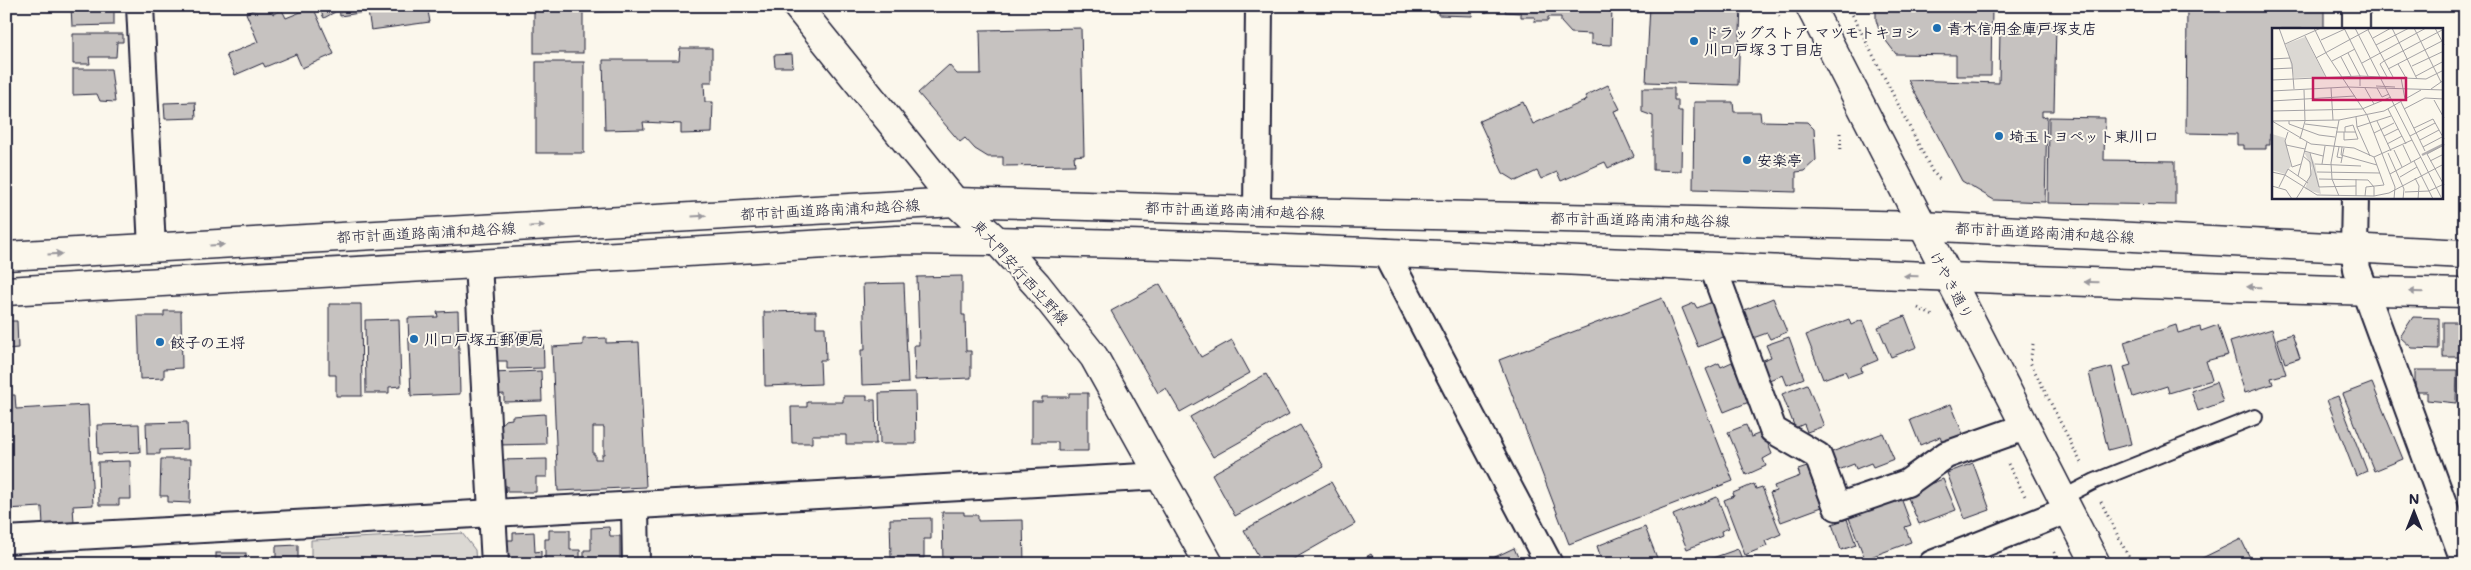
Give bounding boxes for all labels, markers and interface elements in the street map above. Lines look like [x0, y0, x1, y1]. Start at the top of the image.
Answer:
place label: 青木信用金庫戸塚支店 [1947, 18, 2097, 38]
place label: ドラッグストア マツモトキヨシ 川口戸塚３丁目店 [1704, 22, 1920, 59]
marker: 青木信用金庫戸塚支店 [1931, 22, 1943, 34]
inset map [2272, 28, 2444, 199]
marker: ドラッグストア マツモトキヨシ 川口戸塚３丁目店 [1688, 35, 1700, 47]
place label: 埼玉トヨペット東川口 [2009, 126, 2159, 146]
marker: 埼玉トヨペット東川口 [1993, 130, 2005, 142]
place label: 安楽亭 [1757, 150, 1802, 170]
marker: 安楽亭 [1741, 154, 1753, 166]
street label: 都市計画道路南浦和越谷線 [740, 194, 920, 224]
street label: 都市計画道路南浦和越谷線 [1145, 197, 1325, 223]
street label: 都市計画道路南浦和越谷線 [1550, 207, 1730, 231]
one-way arrow [691, 212, 707, 220]
street label: 東大門安行西立野線 [968, 215, 1074, 329]
street label: 都市計画道路南浦和越谷線 [336, 217, 516, 247]
street label: 都市計画道路南浦和越谷線 [1955, 217, 2135, 247]
one-way arrow [529, 221, 545, 229]
one-way arrow [209, 240, 225, 248]
street label: けやき通り [1926, 247, 1978, 323]
one-way arrow [47, 249, 63, 257]
one-way arrow [1903, 271, 1919, 279]
one-way arrow [2083, 278, 2099, 286]
one-way arrow [2245, 283, 2261, 291]
one-way arrow [2408, 288, 2424, 296]
place label: 川口戸塚五郵便局 [424, 329, 544, 349]
place label: 餃子の王将 [170, 332, 245, 352]
marker: 川口戸塚五郵便局 [408, 333, 420, 345]
marker: 餃子の王将 [154, 336, 166, 348]
north arrow [2388, 488, 2438, 538]
text: N [2409, 489, 2419, 508]

